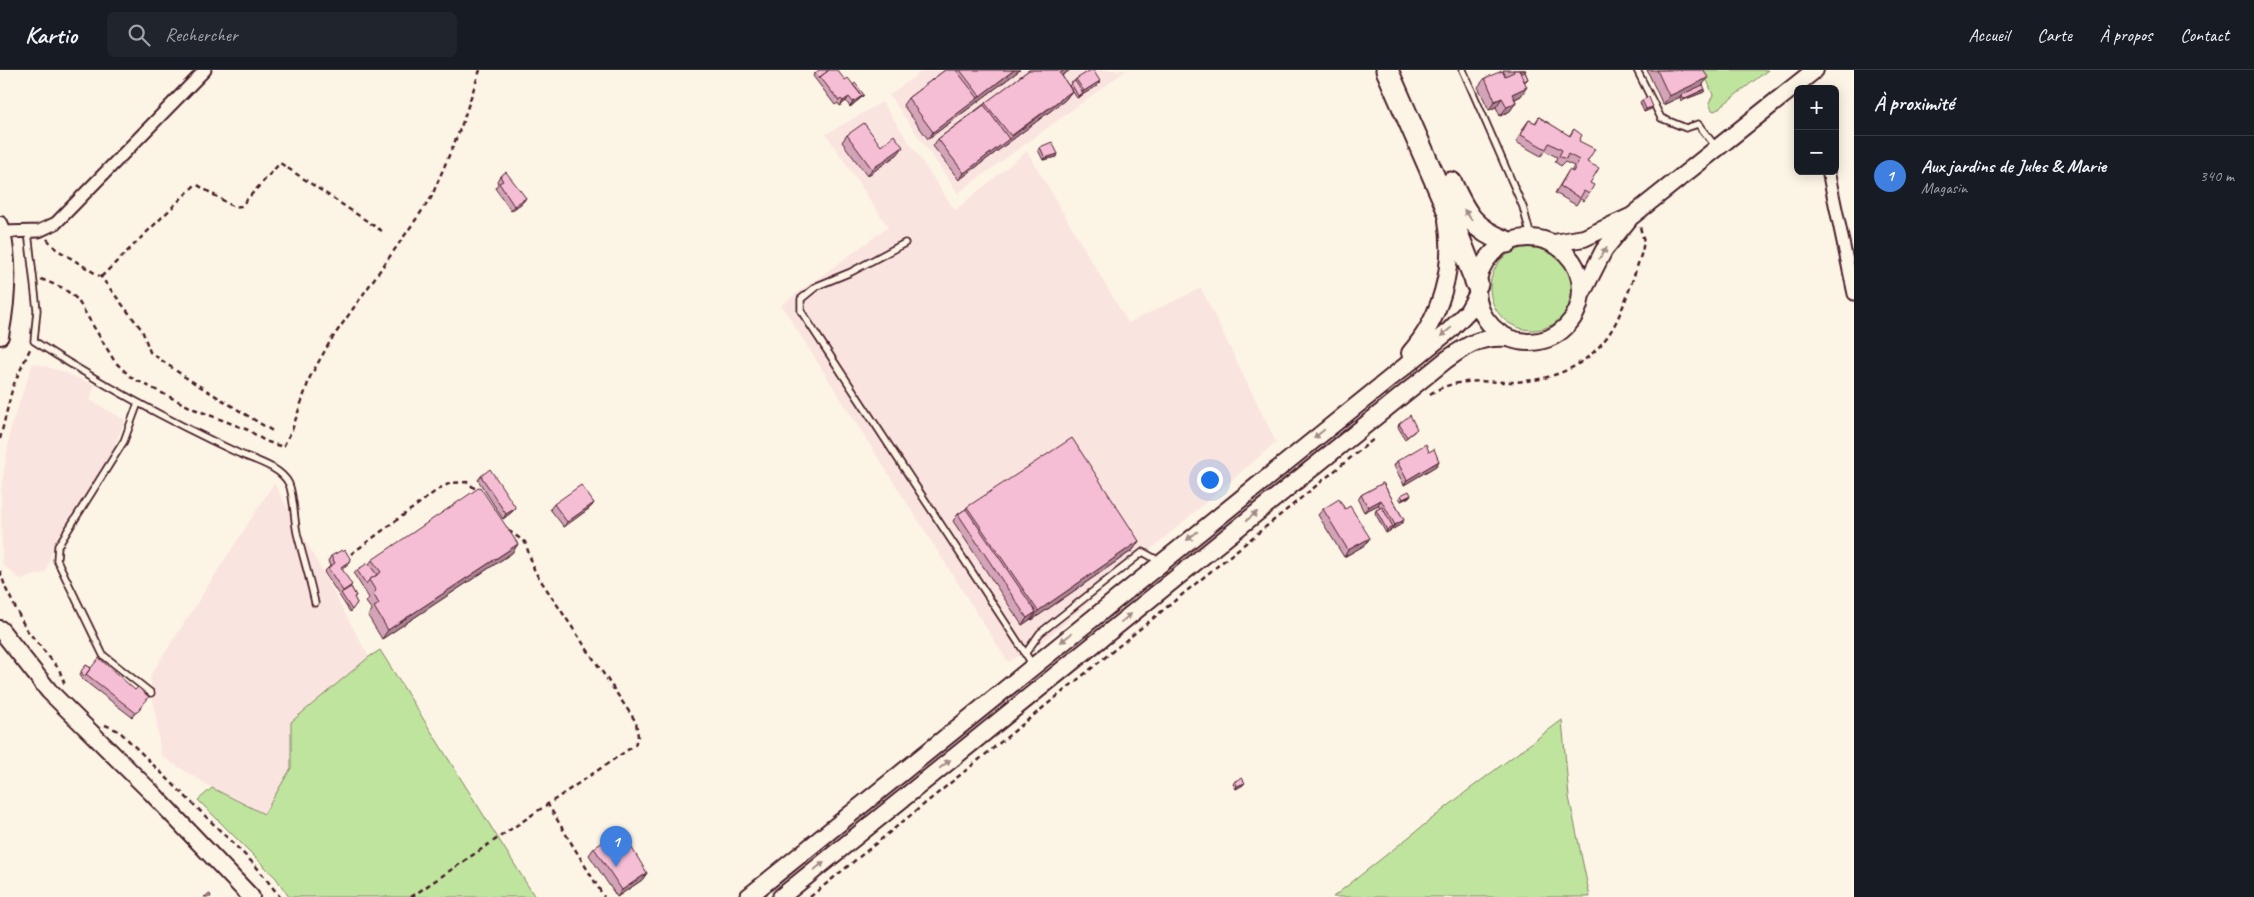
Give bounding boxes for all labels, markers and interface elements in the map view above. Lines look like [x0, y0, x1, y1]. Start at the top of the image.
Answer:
search box [107, 12, 457, 57]
text: Kartio [25, 20, 77, 50]
icon: search [125, 21, 153, 49]
text: Rechercher [165, 23, 238, 47]
text: Accueil [1969, 24, 2009, 46]
text: Carte [2037, 24, 2072, 46]
text: À propos [2100, 24, 2152, 46]
text: Contact [2180, 24, 2229, 46]
map controls [1794, 85, 1839, 175]
button: + [1794, 85, 1839, 130]
text: À proximité [1874, 90, 1954, 116]
button: − [1794, 130, 1839, 175]
text: Aux jardins de Jules & Marie [1921, 154, 2106, 178]
text: 1 [1886, 166, 1894, 186]
text: 340 m [2200, 166, 2234, 186]
text: Magasin [1921, 178, 1967, 198]
one-way arrow [1462, 209, 1473, 222]
one-way arrow [1598, 246, 1608, 260]
one-way arrow [1440, 327, 1453, 338]
one-way arrow [1313, 428, 1326, 439]
your location [1197, 467, 1223, 493]
one-way arrow [1246, 510, 1259, 521]
one-way arrow [1186, 530, 1199, 541]
one-way arrow [1119, 613, 1132, 624]
one-way arrow [1060, 633, 1073, 644]
one-way arrow [939, 759, 952, 770]
pin: 1 [600, 826, 632, 867]
one-way arrow [812, 861, 825, 872]

